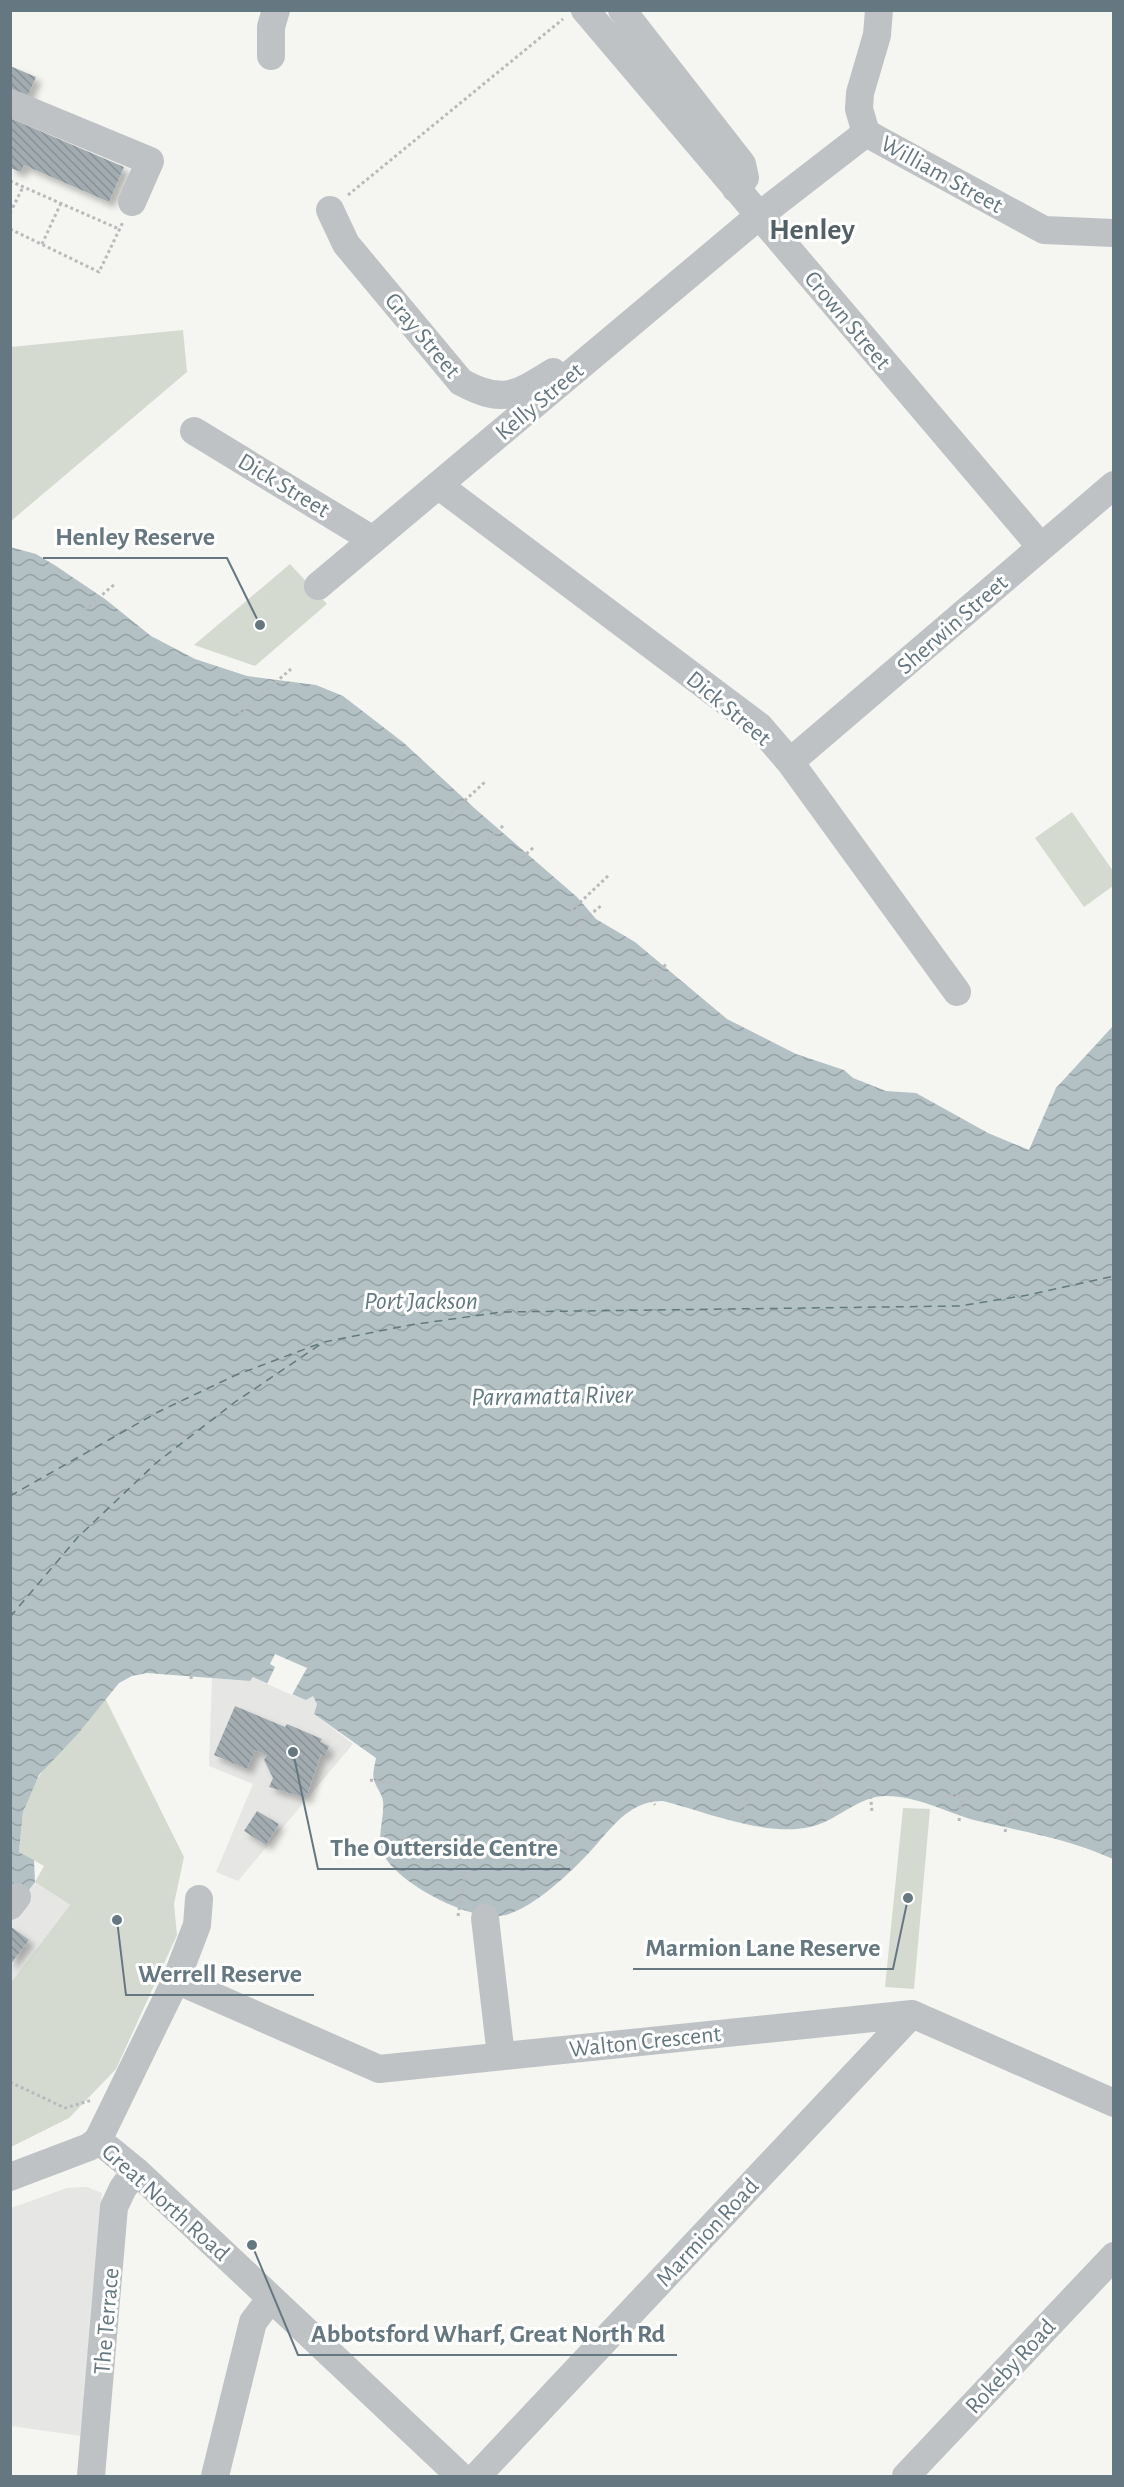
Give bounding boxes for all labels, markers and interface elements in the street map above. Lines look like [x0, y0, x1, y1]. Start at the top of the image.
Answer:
street label: William Street [876, 132, 1007, 218]
district label: Henley [769, 215, 855, 245]
street label: Crown Street [799, 267, 895, 375]
street label: Gray Street [380, 289, 465, 383]
street label: Kelly Street [491, 358, 588, 445]
street label: Dick Street [234, 449, 334, 523]
callout: Henley Reserve [43, 514, 227, 558]
text: Henley Reserve [55, 524, 215, 550]
street label: Sherwin Street [893, 570, 1013, 679]
street label: Dick Street [682, 667, 775, 751]
water label: Port Jackson [364, 1288, 478, 1314]
water label: Parramatta River [471, 1382, 635, 1410]
callout: The Outterside Centre [318, 1825, 570, 1869]
text: The Outterside Centre [330, 1835, 558, 1861]
callout: Marmion Lane Reserve [633, 1925, 893, 1969]
text: Marmion Lane Reserve [645, 1935, 881, 1961]
callout: Werrell Reserve [126, 1951, 314, 1995]
text: Werrell Reserve [138, 1961, 302, 1987]
street label: Walton Crescent [568, 2022, 722, 2062]
street label: Great North Road [97, 2139, 234, 2266]
street label: Marmion Road [652, 2174, 764, 2291]
street label: The Terrace [90, 2267, 124, 2375]
callout: Abbotsford Wharf, Great North Rd [298, 2311, 677, 2355]
street label: Rokeby Road [961, 2315, 1060, 2419]
text: Abbotsford Wharf, Great North Rd [311, 2321, 665, 2347]

